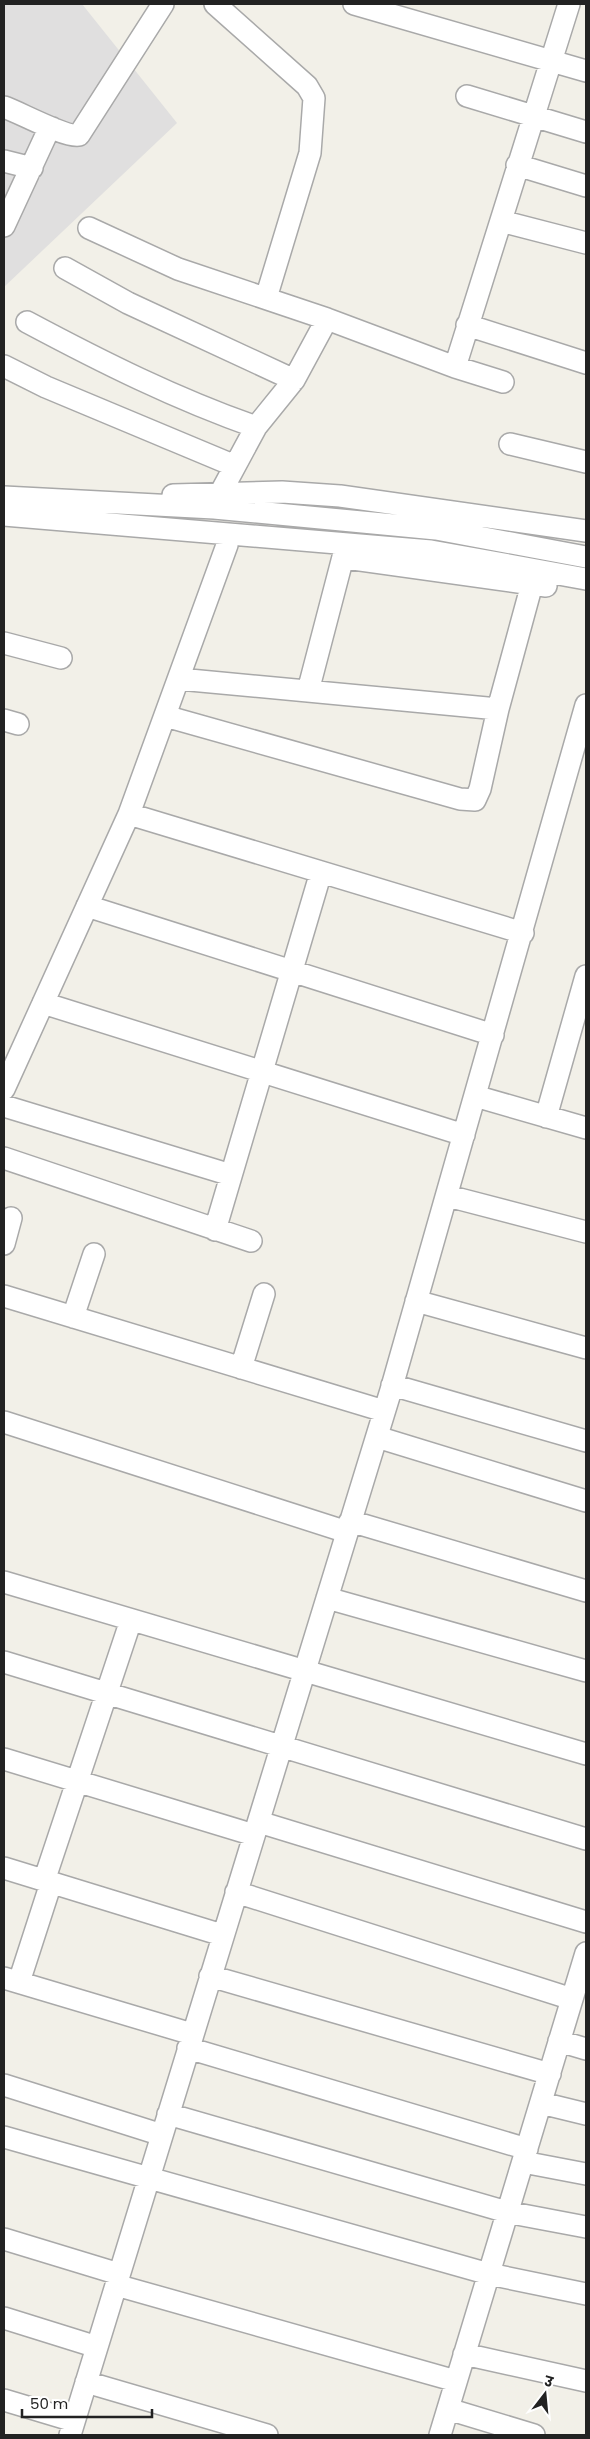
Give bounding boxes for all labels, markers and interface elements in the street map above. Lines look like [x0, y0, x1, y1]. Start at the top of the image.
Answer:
north arrow [520, 2369, 570, 2419]
text: उ [541, 2371, 556, 2393]
scale bar [22, 2386, 152, 2418]
text: 50 m [30, 2393, 68, 2414]

